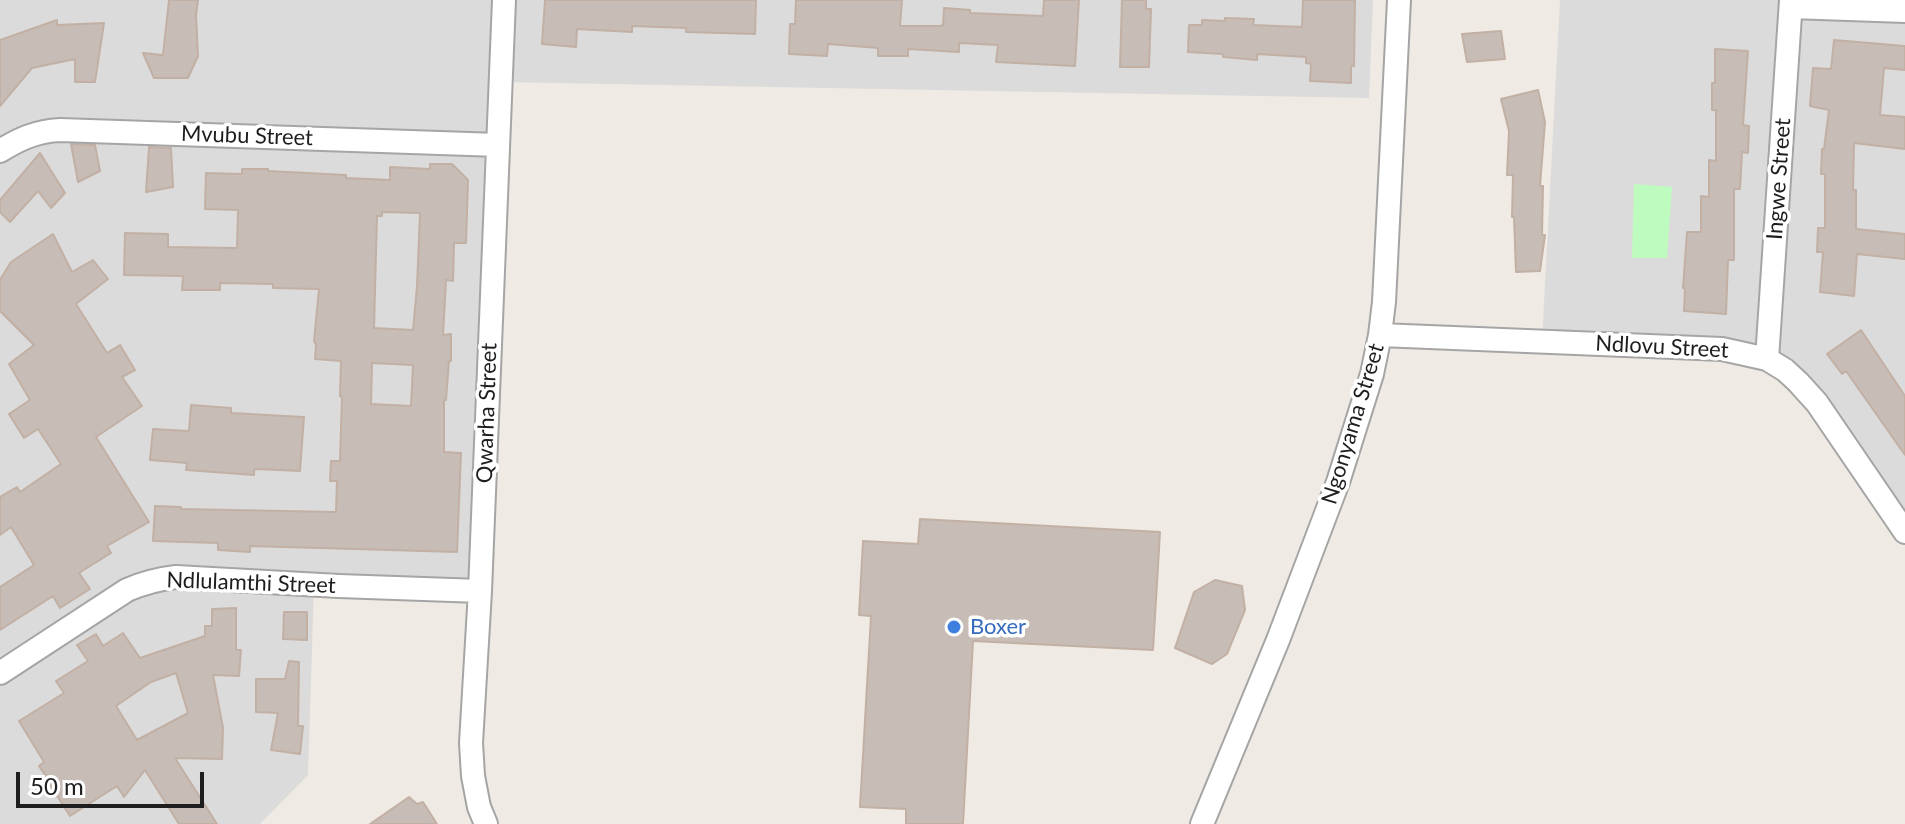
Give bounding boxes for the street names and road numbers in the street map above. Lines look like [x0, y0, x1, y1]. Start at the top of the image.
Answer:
street label: Ingwe Street [1762, 117, 1796, 241]
street label: Mvubu Street [181, 121, 313, 151]
street label: Ndlovu Street [1595, 330, 1729, 364]
street label: Ngonyama Street [1316, 340, 1390, 508]
street label: Qwarha Street [471, 342, 503, 484]
street label: Ndlulamthi Street [166, 567, 336, 599]

